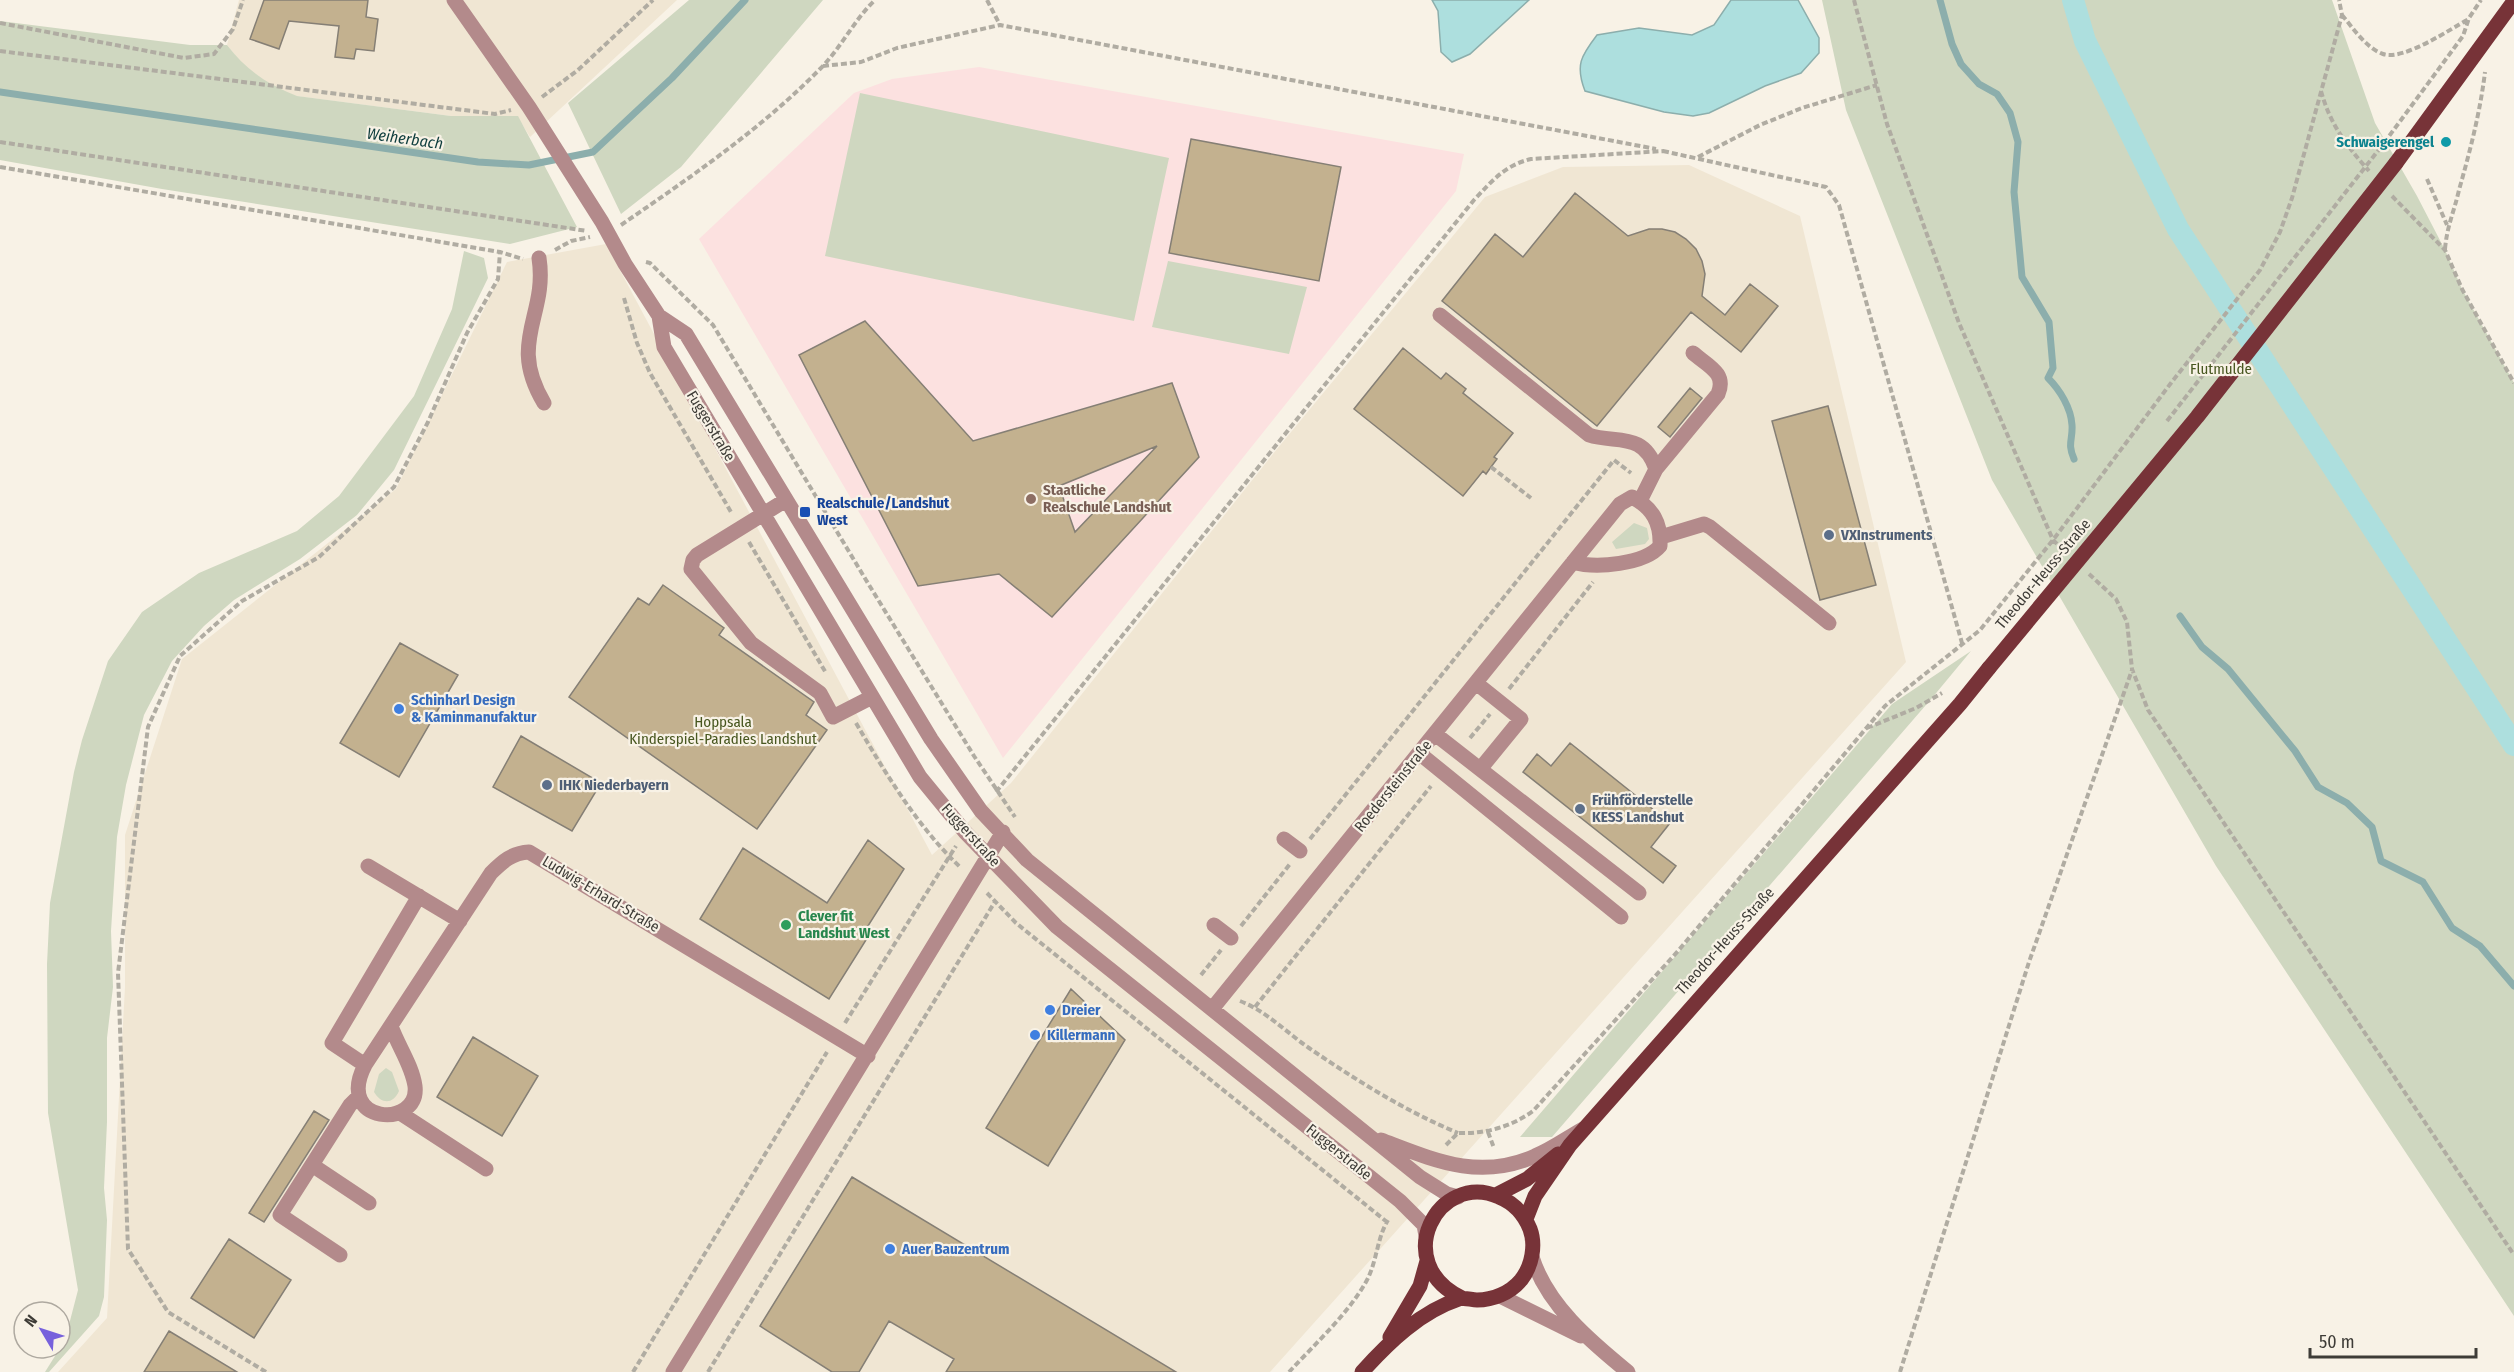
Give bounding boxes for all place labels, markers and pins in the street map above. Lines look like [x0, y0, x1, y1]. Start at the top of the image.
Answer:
place label: Schwaigerengel [2336, 133, 2435, 151]
marker: Schwaigerengel [2439, 135, 2453, 149]
place label: Staatliche Realschule Landshut [1043, 481, 1172, 516]
marker: Staatliche Realschule Landshut [1024, 492, 1038, 506]
place label: Realschule/Landshut West [817, 494, 950, 529]
marker: Realschule/Landshut West [798, 505, 812, 519]
place label: VXInstruments [1840, 526, 1933, 544]
marker: VXInstruments [1822, 528, 1836, 542]
place label: Schinharl Design & Kaminmanufaktur [411, 691, 537, 726]
marker: Schinharl Design & Kaminmanufaktur [392, 702, 406, 716]
place label: IHK Niederbayern [559, 776, 669, 794]
marker: IHK Niederbayern [540, 778, 554, 792]
place label: Frühförderstelle KESS Landshut [1592, 791, 1694, 826]
marker: Frühförderstelle KESS Landshut [1573, 802, 1587, 816]
place label: Clever fit Landshut West [798, 907, 891, 942]
marker: Clever fit Landshut West [779, 918, 793, 932]
place label: Dreier [1062, 1001, 1101, 1019]
marker: Dreier [1043, 1003, 1057, 1017]
place label: Killermann [1047, 1026, 1116, 1044]
marker: Killermann [1028, 1028, 1042, 1042]
place label: Auer Bauzentrum [901, 1240, 1009, 1258]
marker: Auer Bauzentrum [883, 1242, 897, 1256]

